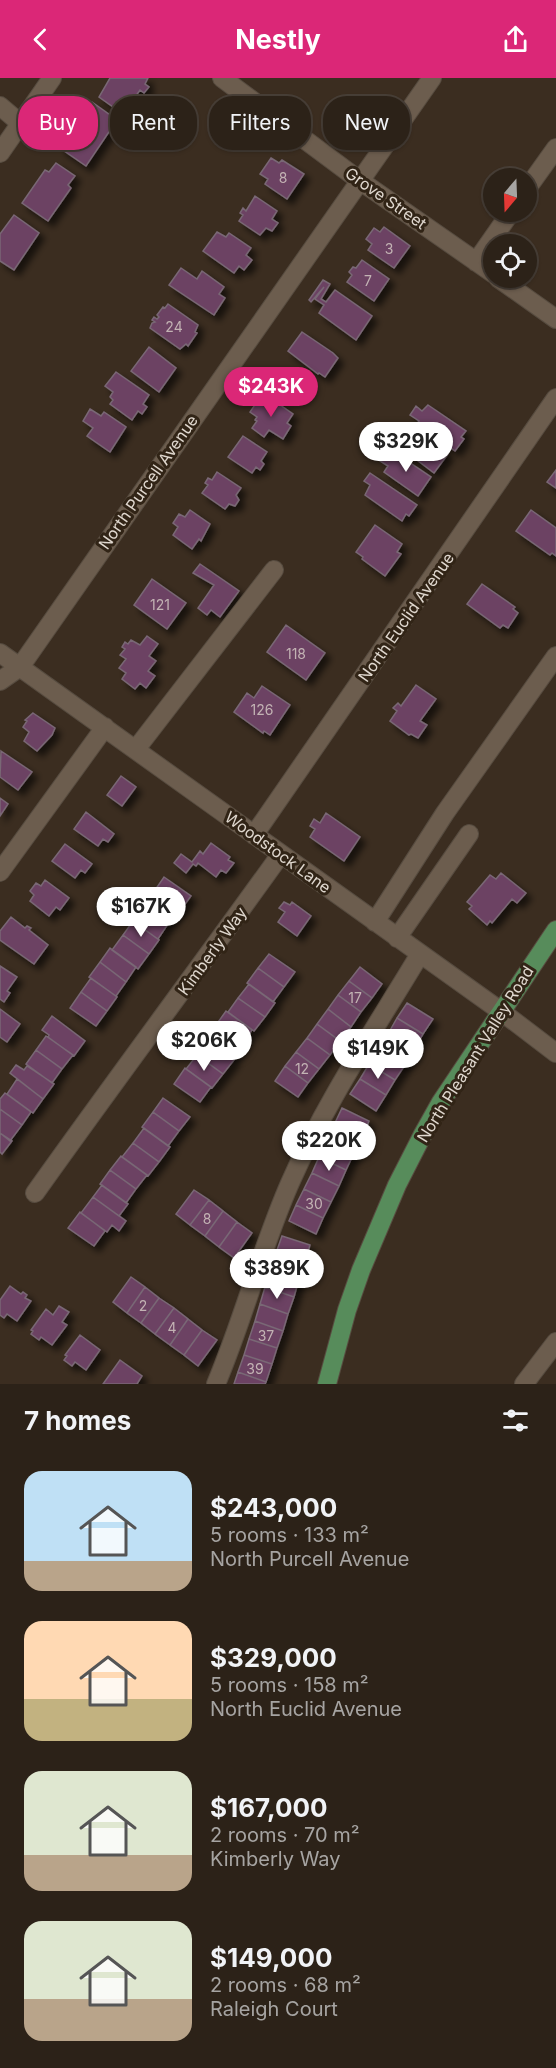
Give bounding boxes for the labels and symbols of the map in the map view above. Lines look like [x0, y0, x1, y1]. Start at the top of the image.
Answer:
street label: Grove Street [342, 163, 430, 233]
north arrow [483, 168, 537, 222]
house number: 8 [279, 169, 287, 186]
house number: 3 [385, 240, 393, 257]
house number: 7 [364, 272, 372, 289]
house number: 24 [165, 318, 183, 335]
pin: $243K [229, 367, 313, 418]
street label: North Purcell Avenue [94, 411, 202, 553]
pin: $329K [364, 422, 448, 473]
street label: North Euclid Avenue [354, 548, 458, 686]
house number: 121 [150, 596, 170, 613]
house number: 118 [286, 645, 306, 662]
house number: 126 [251, 701, 273, 718]
street label: Woodstock Lane [221, 807, 335, 897]
pin: $167K [99, 887, 183, 938]
street label: Kimberly Way [173, 903, 251, 999]
street label: North Pleasant Valley Road [412, 962, 538, 1146]
house number: 17 [348, 989, 362, 1006]
pin: $206K [162, 1021, 246, 1072]
pin: $149K [336, 1029, 420, 1080]
house number: 12 [295, 1060, 309, 1077]
pin: $220K [287, 1121, 371, 1172]
house number: 30 [305, 1195, 323, 1212]
house number: 8 [203, 1210, 211, 1227]
pin: $389K [235, 1249, 319, 1300]
house number: 2 [139, 1297, 147, 1314]
house number: 4 [167, 1319, 177, 1336]
house number: 37 [258, 1327, 274, 1344]
house number: 39 [246, 1360, 264, 1377]

